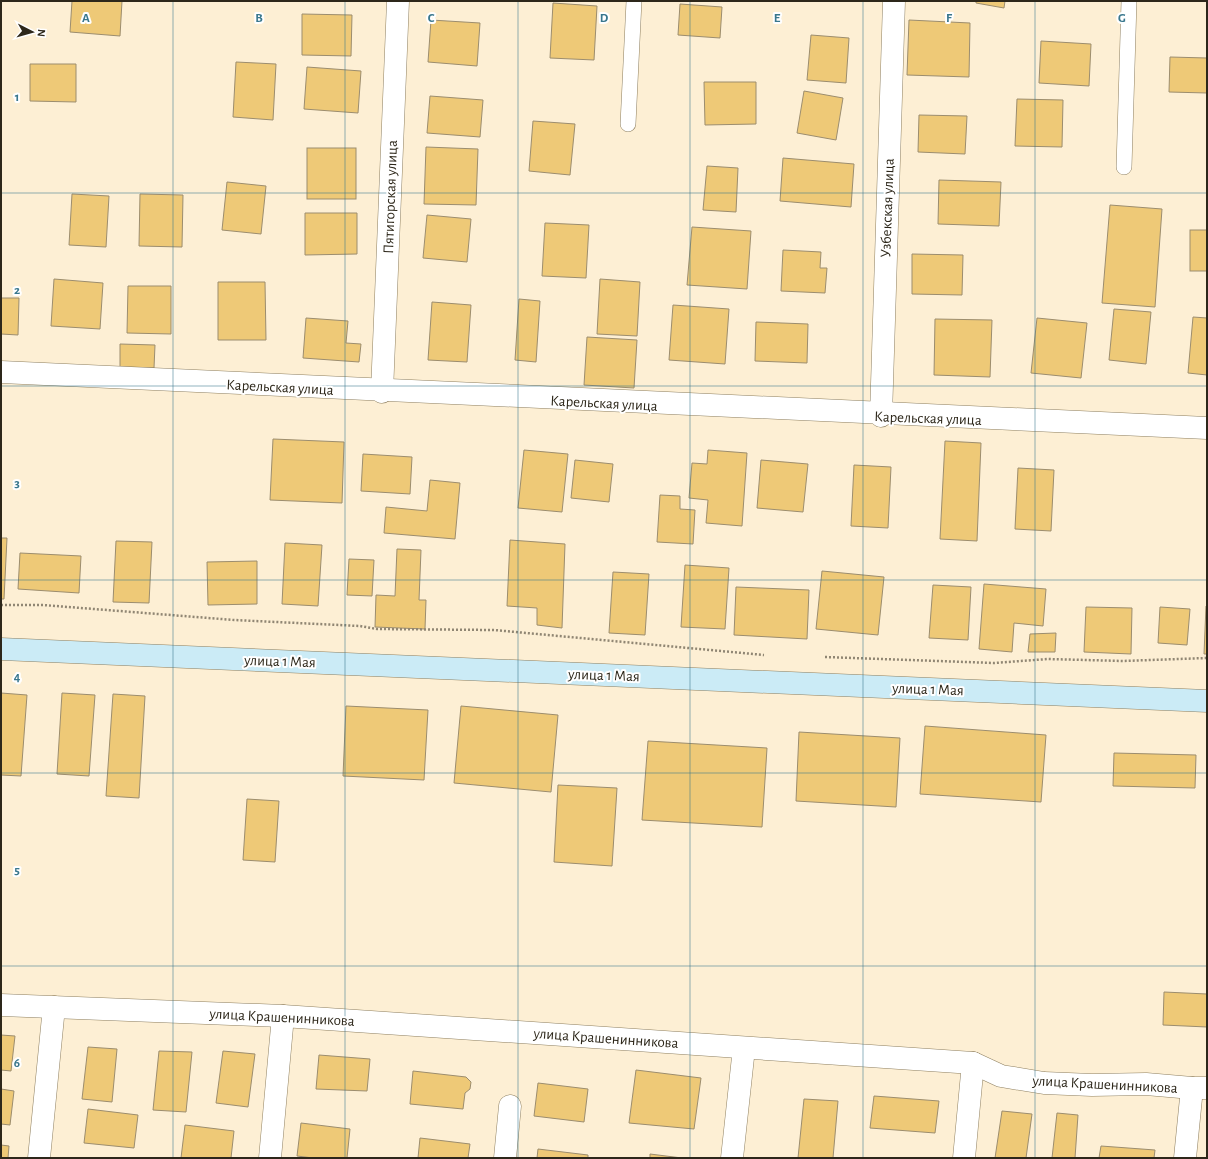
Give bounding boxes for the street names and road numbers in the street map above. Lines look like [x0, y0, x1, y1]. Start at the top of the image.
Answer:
street label: Пятигорская улица [381, 140, 400, 254]
street label: Узбекская улица [878, 158, 897, 258]
street label: Карельская улица [226, 377, 334, 398]
street label: Карельская улица [550, 393, 658, 414]
street label: Карельская улица [874, 409, 982, 428]
street label: улица 1 Мая [243, 653, 316, 670]
street label: улица 1 Мая [567, 667, 640, 684]
street label: улица 1 Мая [891, 681, 964, 698]
street label: улица Крашенинникова [208, 1006, 355, 1029]
street label: улица Крашенинникова [532, 1026, 679, 1051]
street label: улица Крашенинникова [1031, 1073, 1178, 1096]

